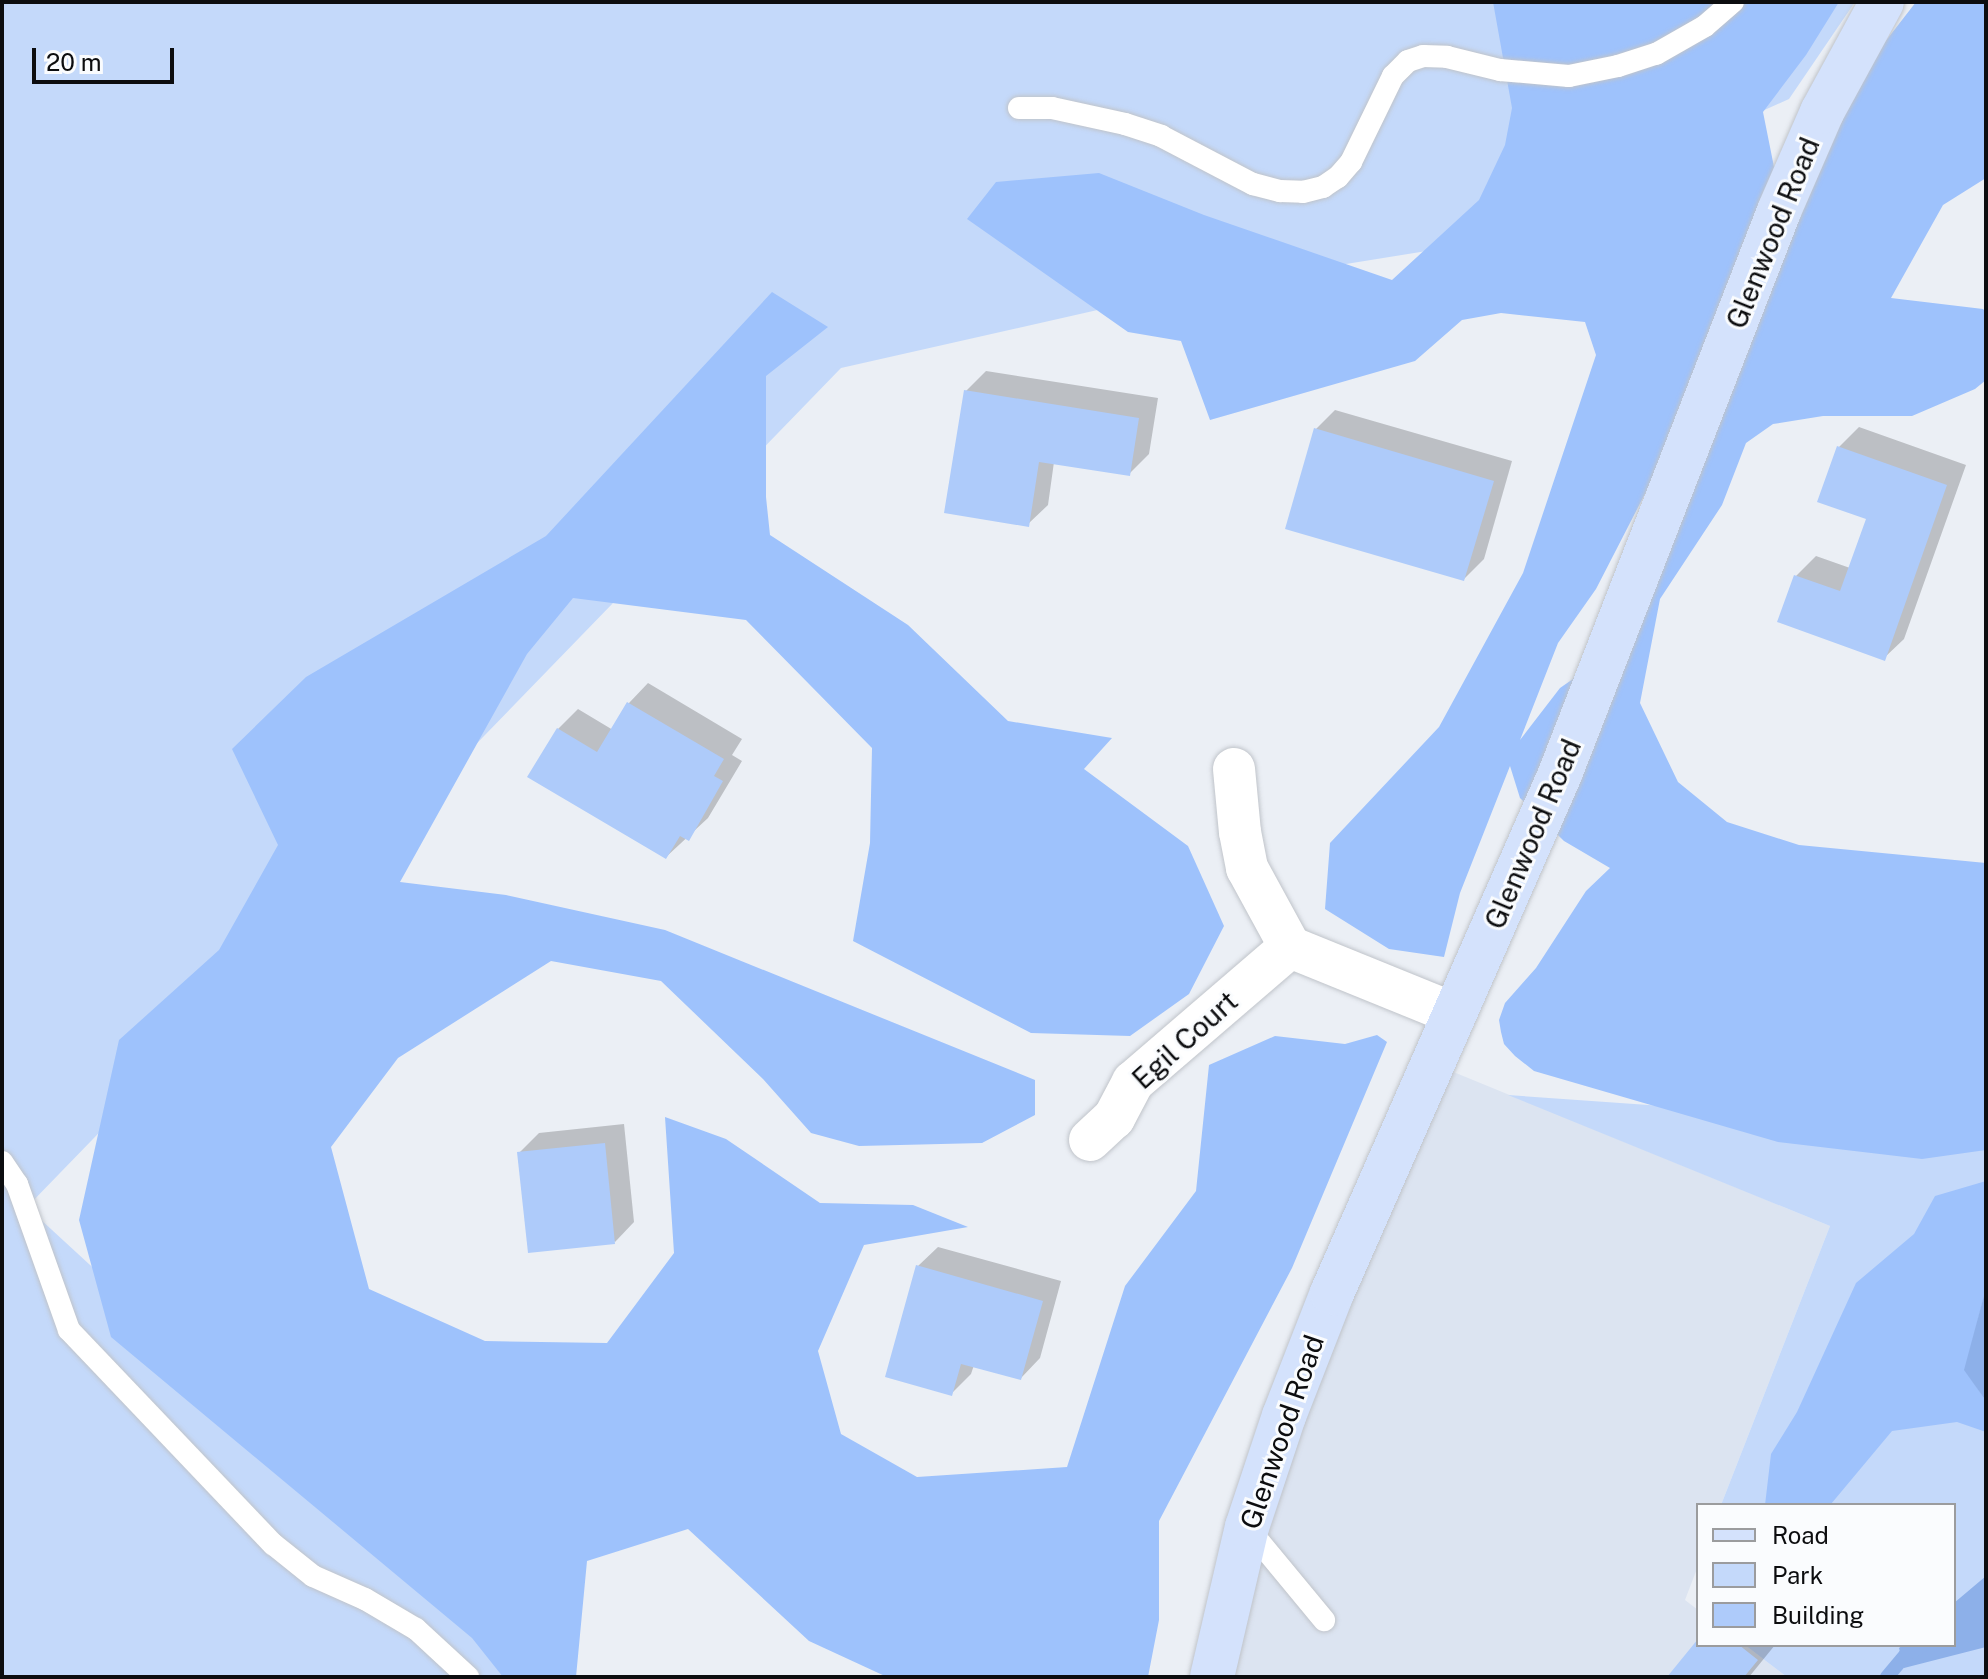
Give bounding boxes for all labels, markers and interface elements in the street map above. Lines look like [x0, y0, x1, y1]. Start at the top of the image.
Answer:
scale bar [36, 32, 178, 82]
text: 20 m [46, 48, 102, 76]
street label: Glenwood Road [1719, 133, 1827, 333]
street label: Glenwood Road [1478, 734, 1588, 934]
street label: Egil Court [1126, 984, 1244, 1096]
street label: Glenwood Road [1233, 1331, 1331, 1533]
legend [1696, 1503, 1956, 1647]
text: Road [1772, 1521, 1829, 1549]
text: Park [1772, 1561, 1823, 1589]
text: Building [1772, 1601, 1864, 1629]

